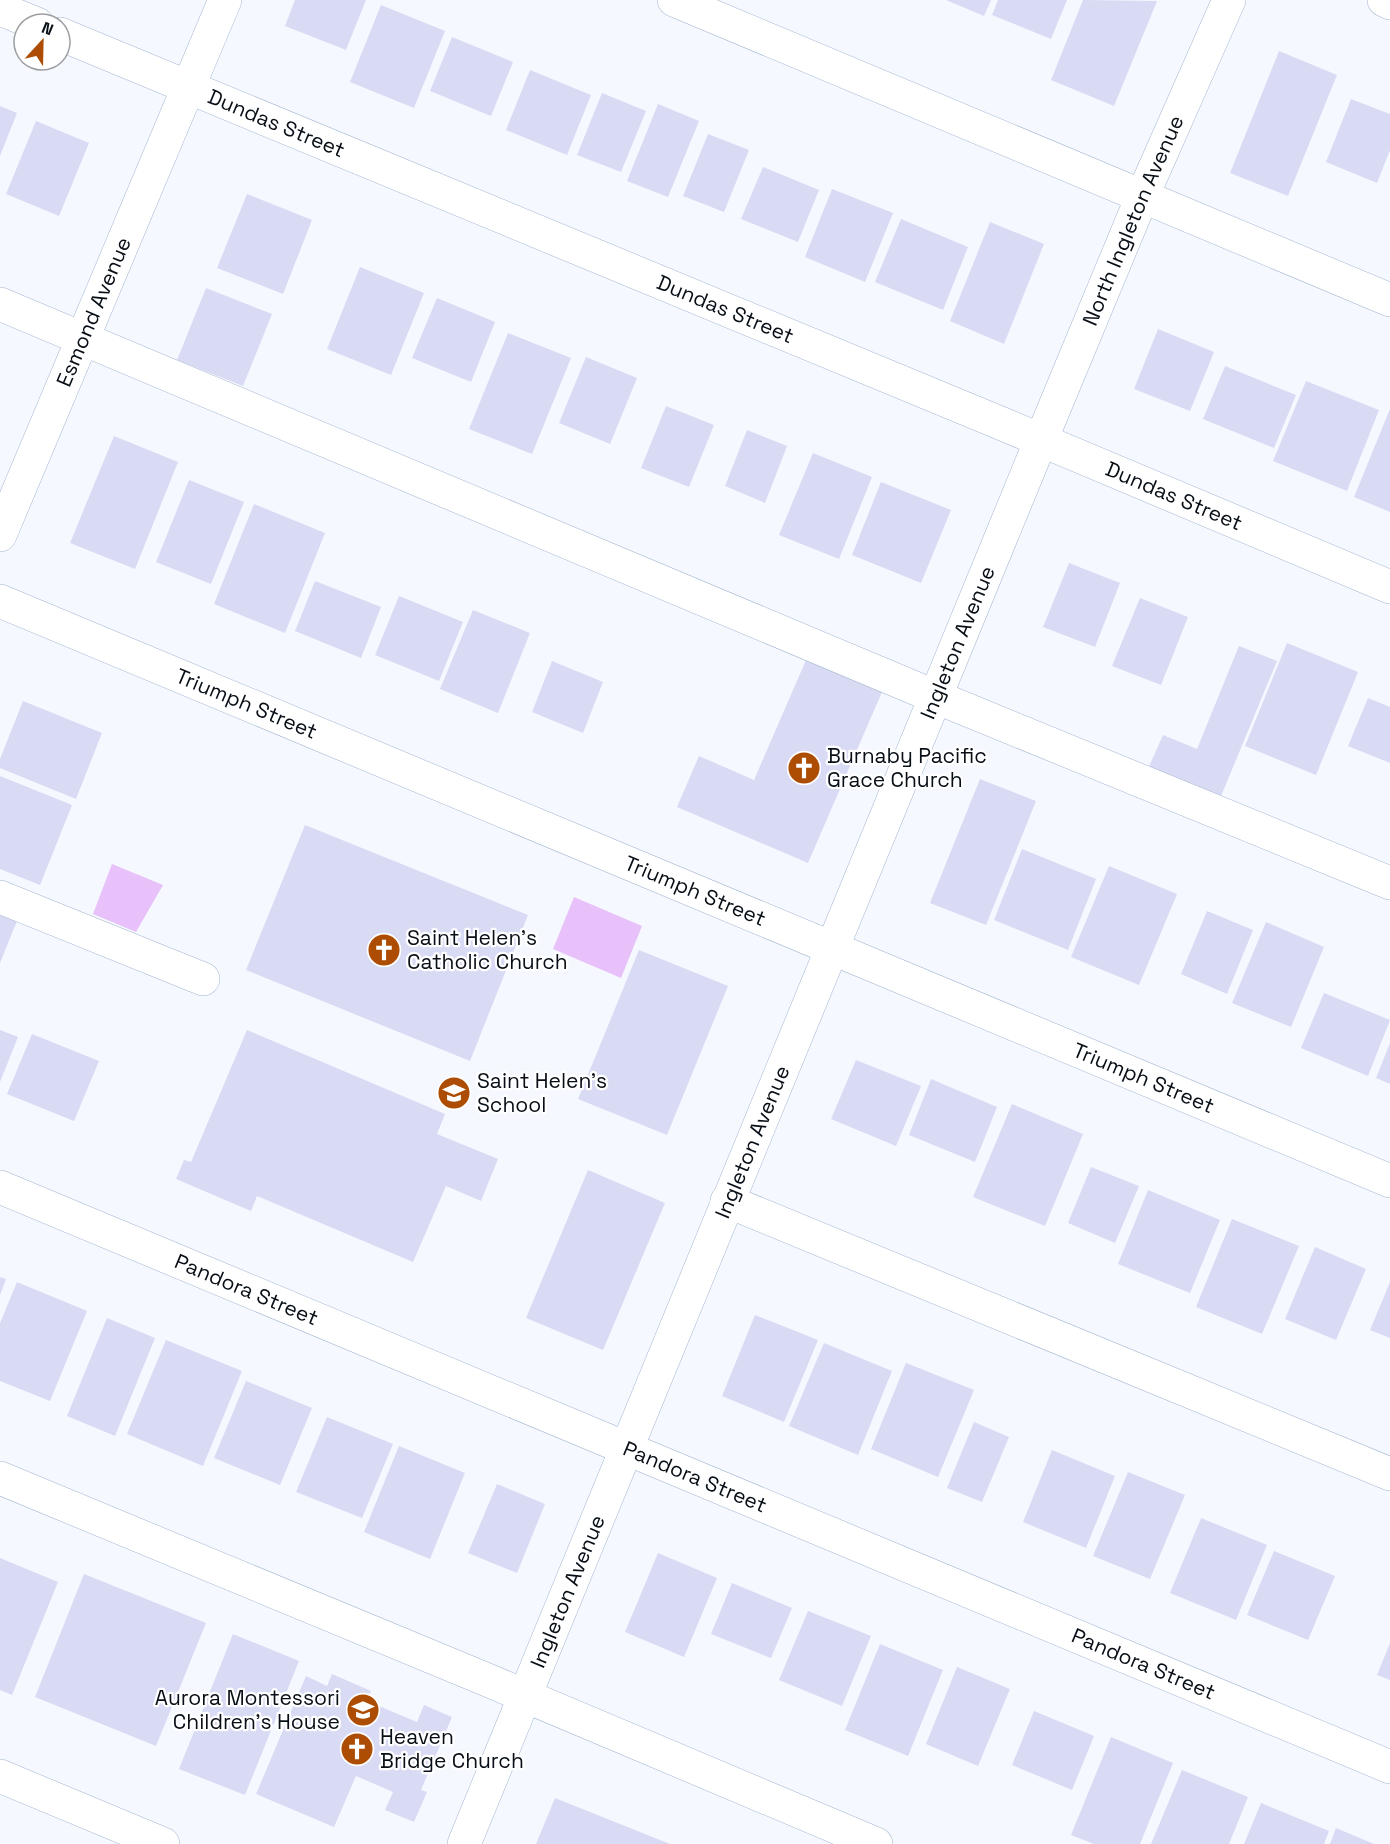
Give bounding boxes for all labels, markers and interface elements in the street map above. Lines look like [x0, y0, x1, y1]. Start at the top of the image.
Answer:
north arrow [12, 12, 72, 72]
text: N [39, 17, 56, 40]
street label: Dundas Street [204, 83, 349, 163]
street label: North Ingleton Avenue [1076, 111, 1189, 330]
street label: Esmond Avenue [50, 233, 137, 391]
street label: Dundas Street [653, 268, 798, 349]
street label: Dundas Street [1102, 455, 1247, 536]
street label: Ingleton Avenue [914, 562, 1001, 723]
street label: Triumph Street [172, 662, 321, 745]
place label: Burnaby Pacific Grace Church [827, 742, 987, 793]
church icon: Burnaby Pacific Grace Church [786, 750, 822, 786]
street label: Triumph Street [620, 849, 770, 932]
place label: Saint Helen's Catholic Church [407, 924, 568, 975]
church icon: Saint Helen's Catholic Church [366, 932, 402, 968]
street label: Triumph Street [1069, 1036, 1218, 1119]
street label: Ingleton Avenue [709, 1061, 796, 1222]
place label: Saint Helen's School [477, 1067, 607, 1118]
school or university icon: Saint Helen's School [436, 1075, 472, 1111]
street label: Pandora Street [171, 1247, 322, 1331]
street label: Pandora Street [619, 1435, 771, 1518]
street label: Ingleton Avenue [524, 1511, 611, 1672]
street label: Pandora Street [1068, 1622, 1219, 1706]
place label: Aurora Montessori Children's House [155, 1684, 340, 1735]
school or university icon: Aurora Montessori Children's House [345, 1692, 381, 1728]
place label: Heaven Bridge Church [380, 1723, 524, 1774]
church icon: Heaven Bridge Church [339, 1731, 375, 1767]

